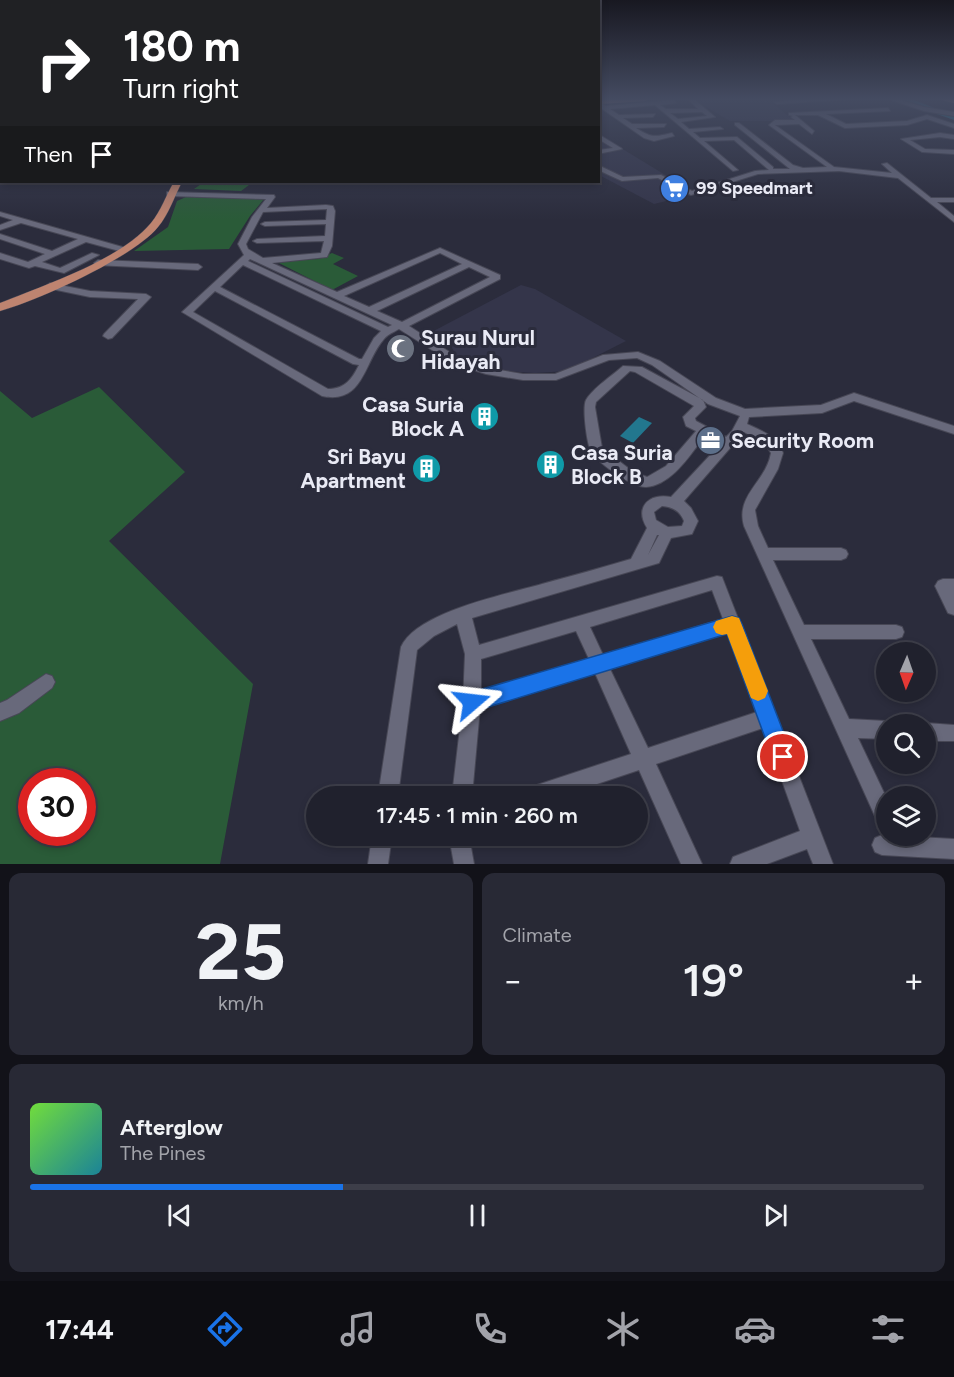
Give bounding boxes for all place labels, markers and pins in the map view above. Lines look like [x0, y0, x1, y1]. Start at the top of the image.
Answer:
supermarket icon: 99 Speedmart [659, 172, 691, 204]
place label: 99 Speedmart [696, 177, 813, 199]
place label: Surau Nurul Hidayah [421, 325, 535, 374]
mosque icon: Surau Nurul Hidayah [384, 333, 416, 365]
place label: Casa Suria Block A [362, 392, 464, 441]
building icon: Casa Suria Block A [469, 400, 501, 432]
office icon: Security Room [694, 424, 726, 456]
place label: Security Room [731, 428, 874, 453]
place label: Casa Suria Block B [571, 440, 673, 489]
place label: Sri Bayu Apartment [300, 444, 406, 493]
building icon: Casa Suria Block B [534, 448, 566, 480]
building icon: Sri Bayu Apartment [411, 452, 443, 484]
pin [757, 731, 808, 782]

